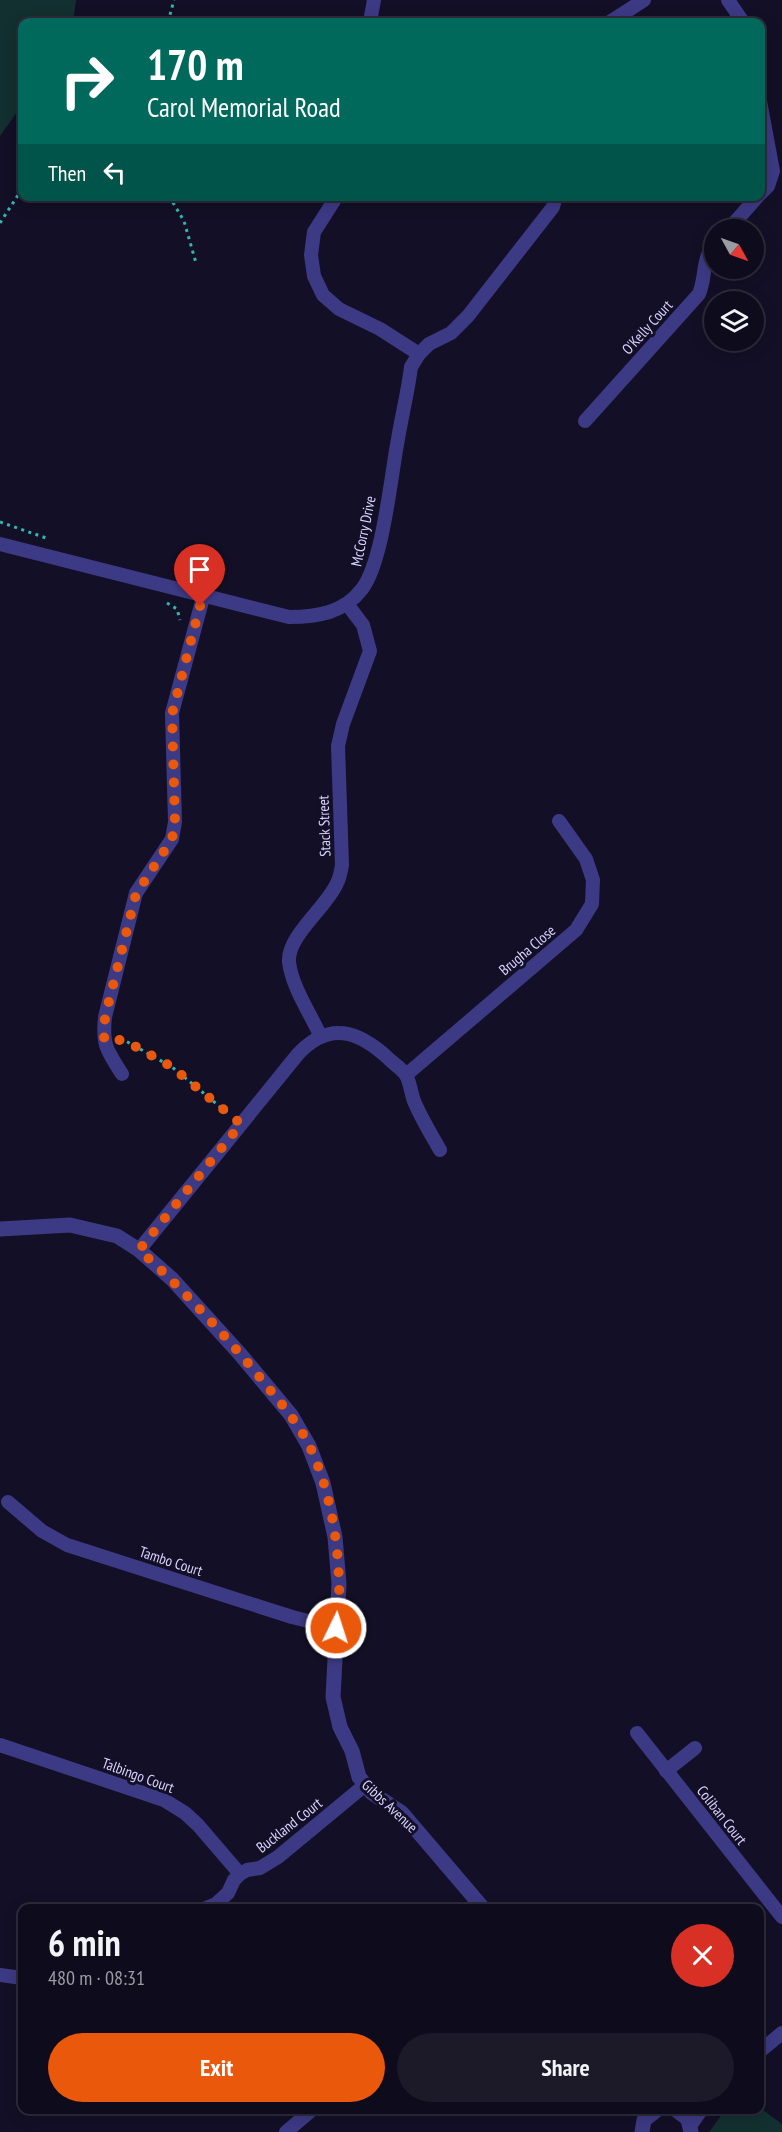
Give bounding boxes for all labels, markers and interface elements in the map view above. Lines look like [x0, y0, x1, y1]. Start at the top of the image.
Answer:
text: 170 m [147, 37, 244, 92]
icon: right [48, 42, 126, 120]
text: Carol Memorial Road [147, 90, 341, 124]
icon: left [98, 156, 131, 189]
text: Then [48, 159, 86, 187]
north arrow [704, 219, 764, 279]
map controls [704, 219, 764, 351]
button: layers [704, 291, 764, 351]
street label: O'Kelly Court [618, 296, 676, 358]
street label: McCorry Drive [346, 494, 380, 568]
pin [174, 544, 225, 606]
icon: arrive [183, 553, 216, 586]
street label: Stack Street [313, 795, 335, 857]
street label: Brugha Close [495, 921, 559, 979]
street label: Tambo Court [137, 1542, 205, 1580]
position arrow [304, 1596, 368, 1660]
street label: Talbingo Court [99, 1753, 177, 1797]
street label: Gibbs Avenue [358, 1775, 422, 1837]
street label: Coliban Court [693, 1782, 751, 1848]
street label: Buckland Court [252, 1793, 326, 1857]
text: 6 min [48, 1919, 121, 1966]
button: close [671, 1924, 734, 1987]
text: 480 m · 08:31 [48, 1965, 145, 1991]
button: Exit [48, 2033, 385, 2102]
button: Share [397, 2033, 734, 2102]

